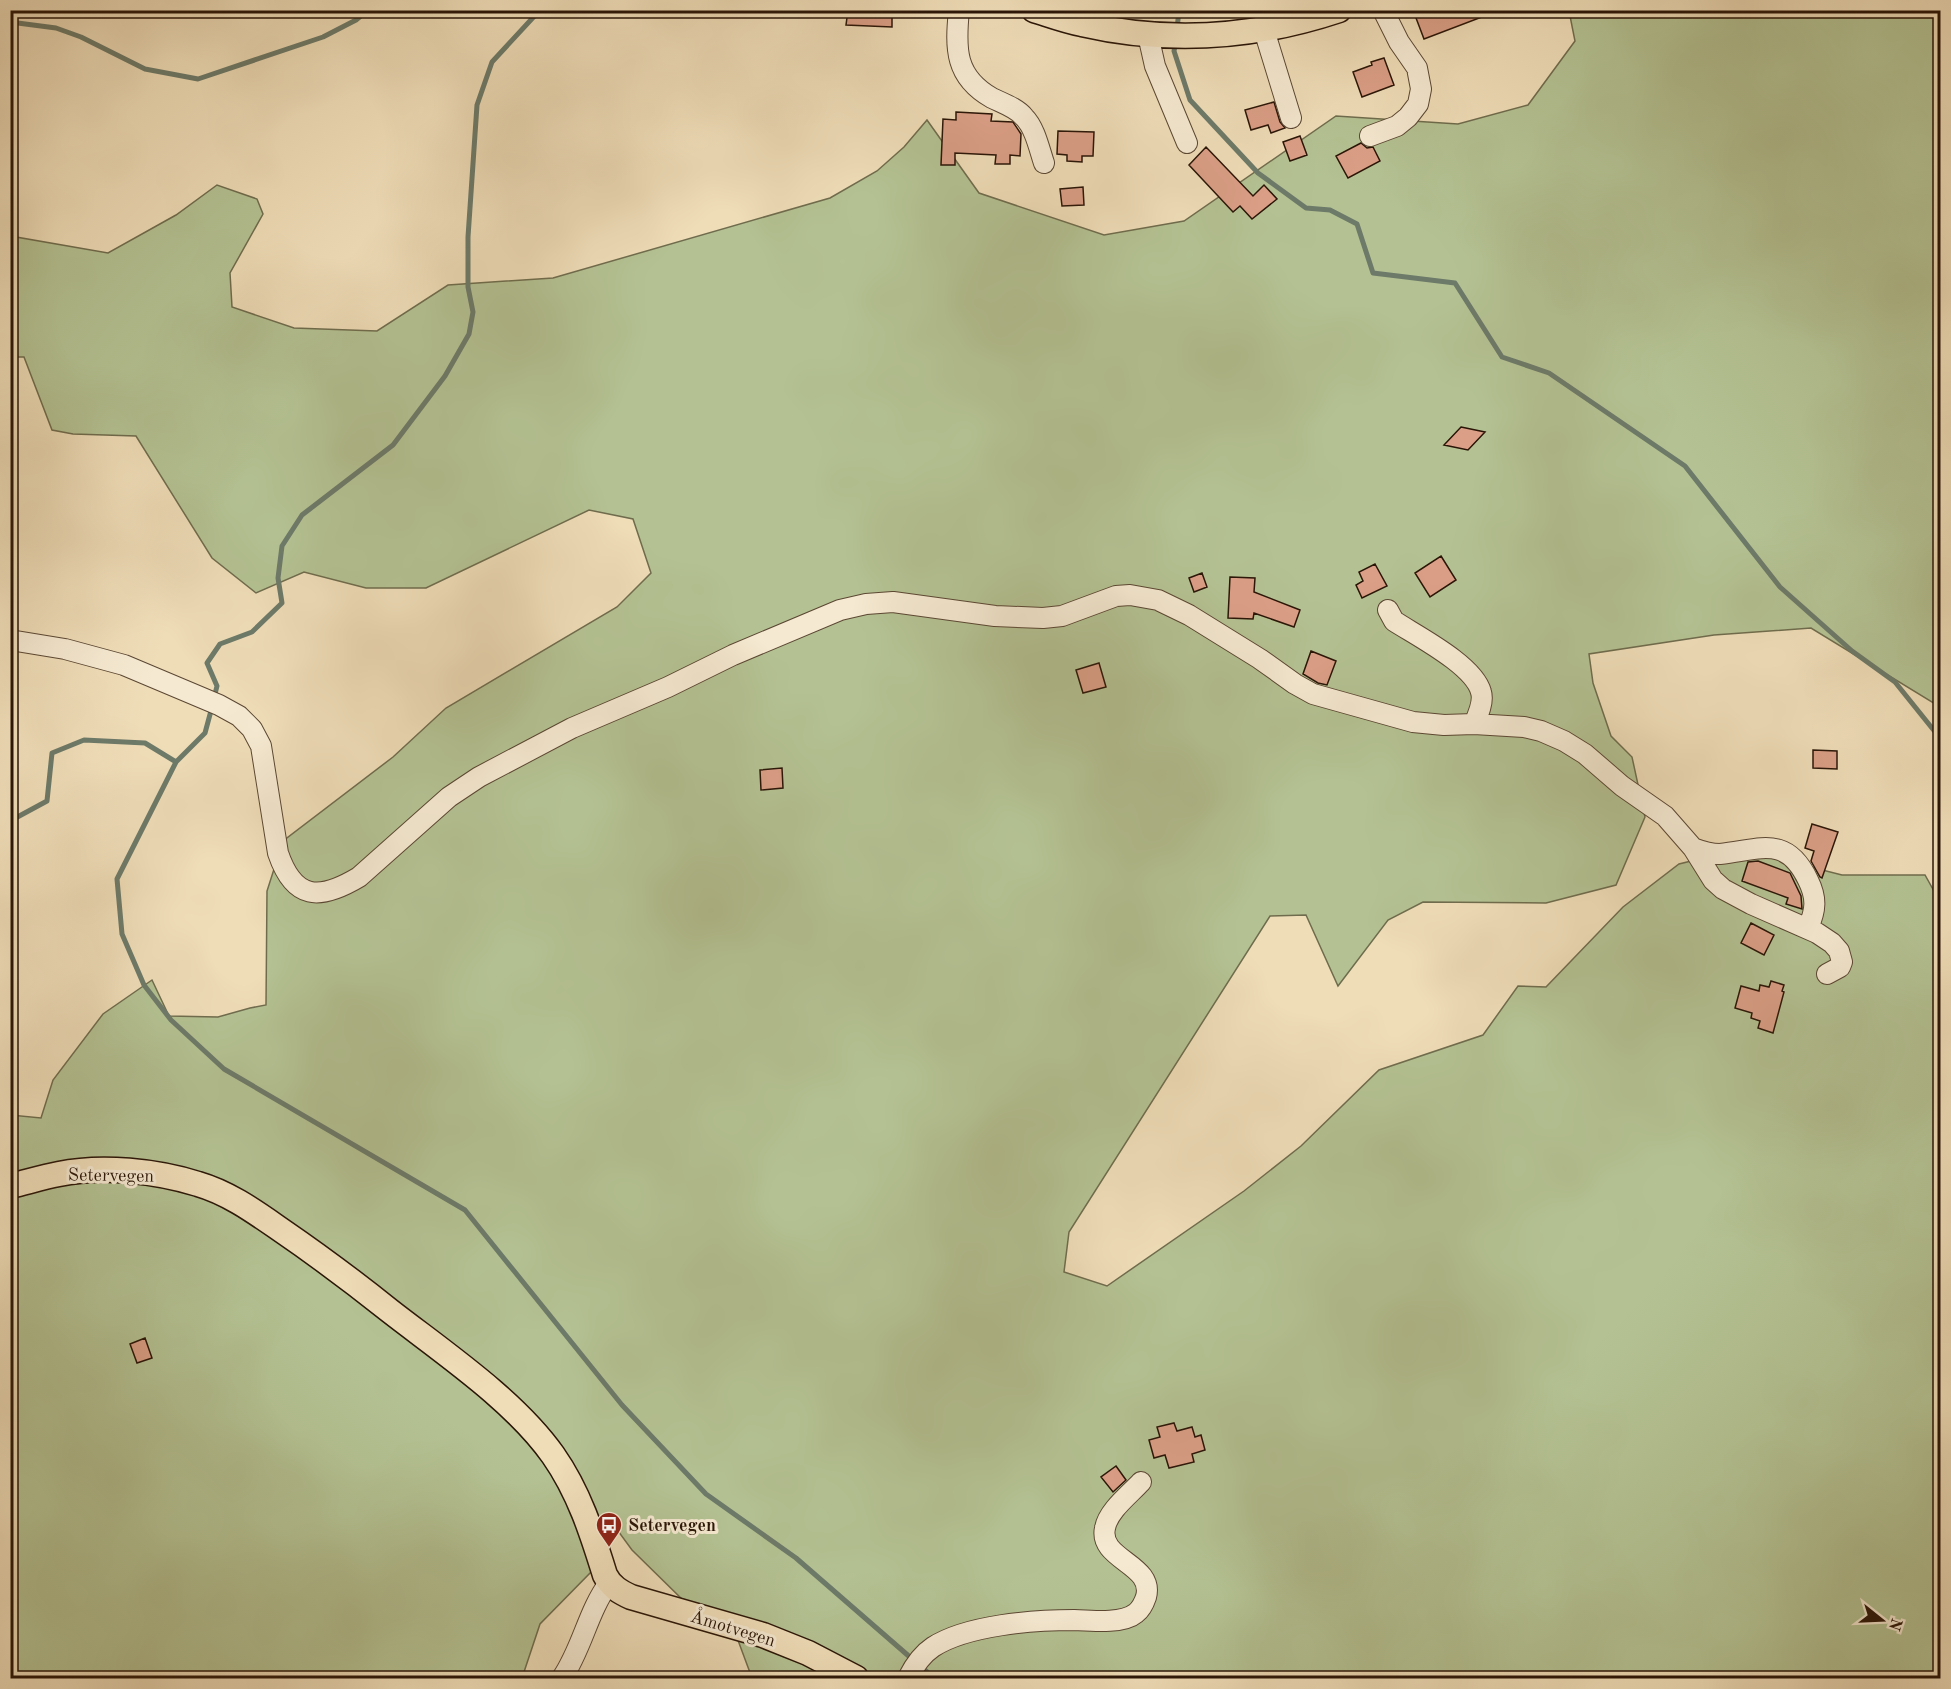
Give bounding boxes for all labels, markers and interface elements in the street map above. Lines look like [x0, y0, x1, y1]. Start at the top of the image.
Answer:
street label: Setervegen [68, 1166, 154, 1186]
bus stop icon: Setervegen [594, 1510, 624, 1548]
place label: Setervegen [628, 1517, 716, 1535]
north arrow [1852, 1590, 1912, 1650]
street label: Åmotvegen [688, 1603, 779, 1651]
text: N [1885, 1616, 1904, 1633]

